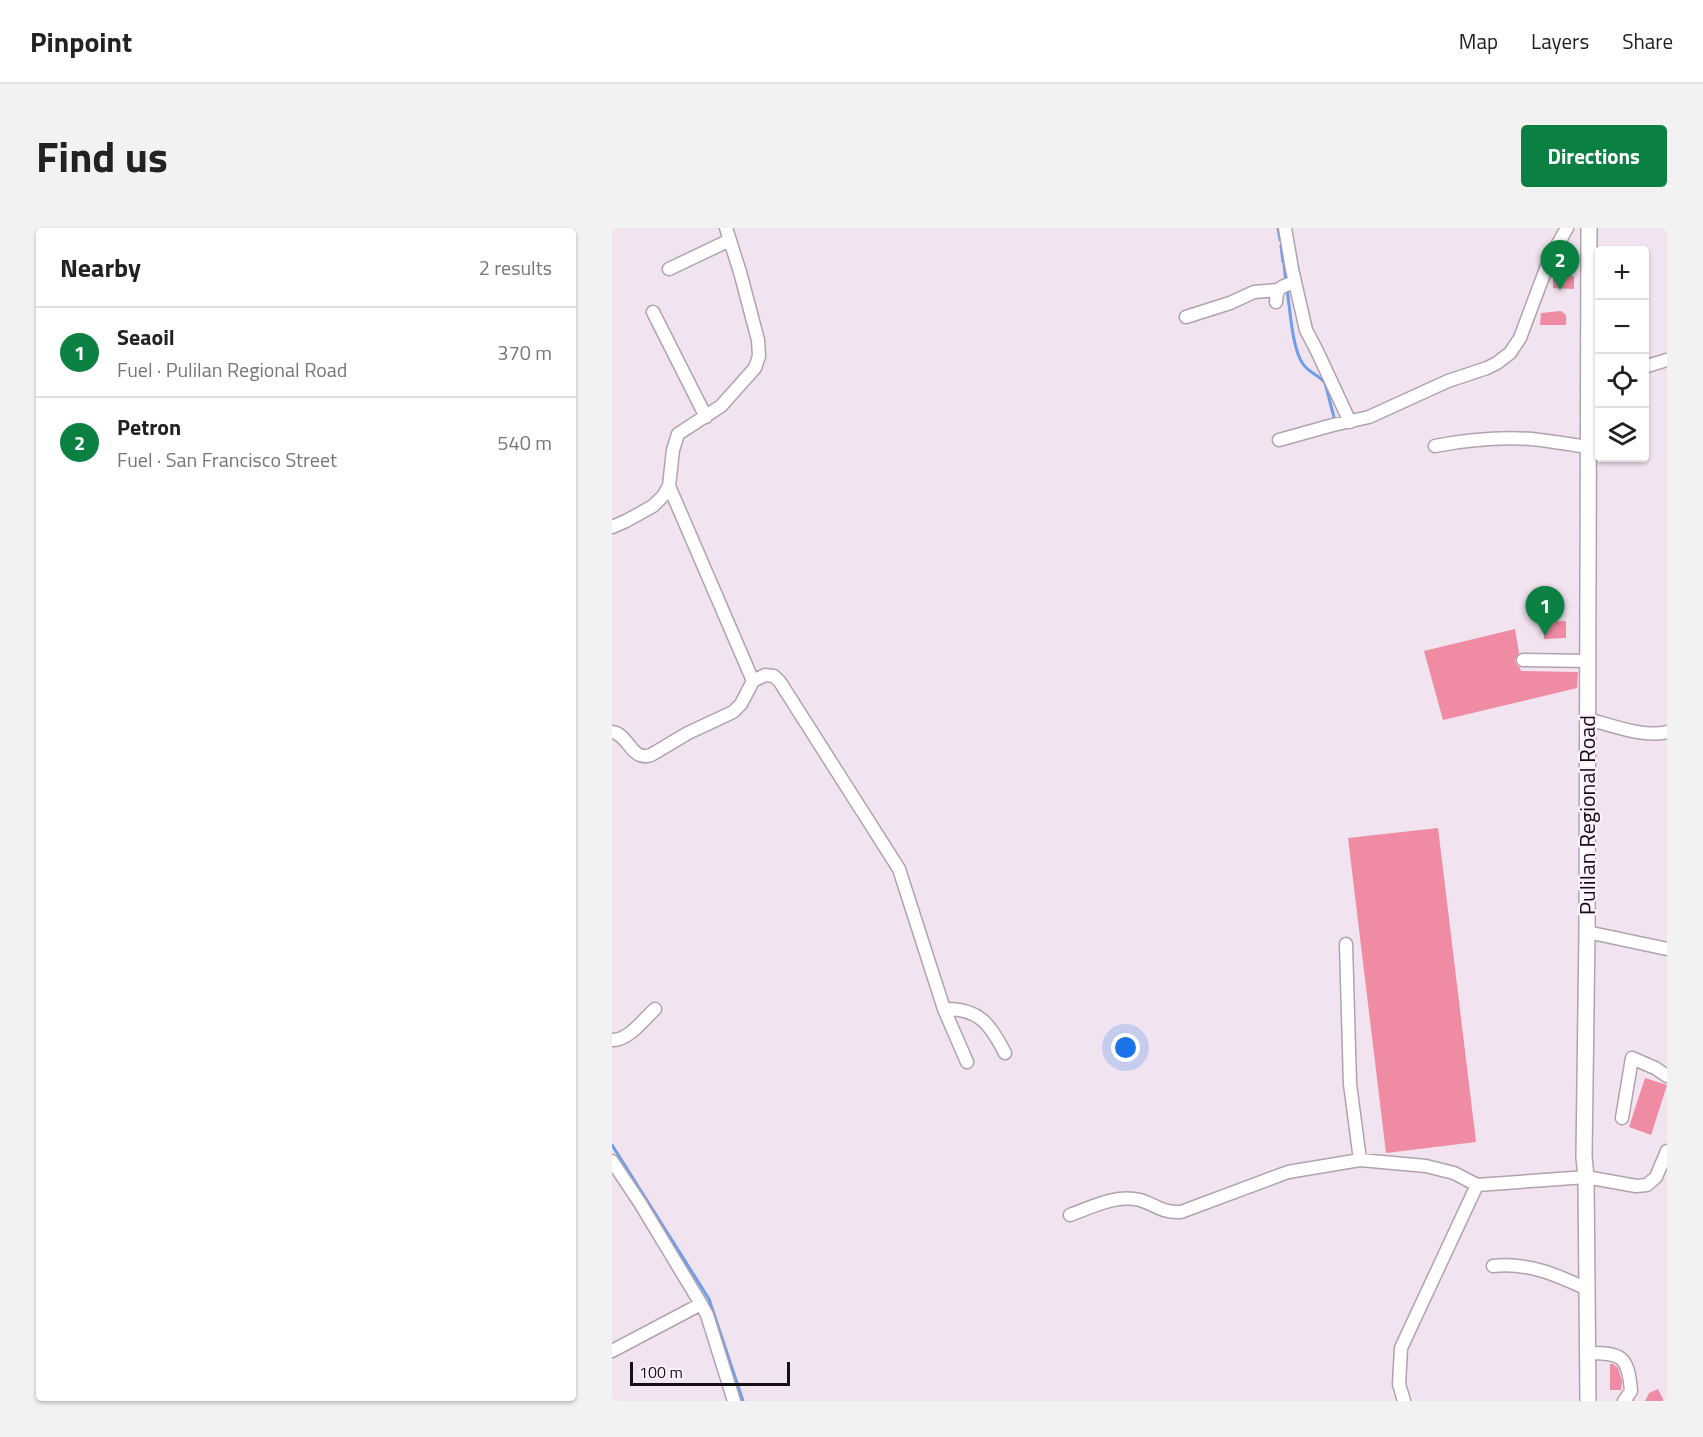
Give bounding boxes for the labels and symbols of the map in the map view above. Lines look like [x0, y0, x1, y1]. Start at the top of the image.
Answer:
pin: 2 [1540, 241, 1580, 290]
pin: 1 [1526, 586, 1564, 636]
street label: Pulilan Regional Road [1570, 715, 1604, 915]
your location [1111, 1033, 1140, 1062]
scale bar [630, 1359, 790, 1386]

